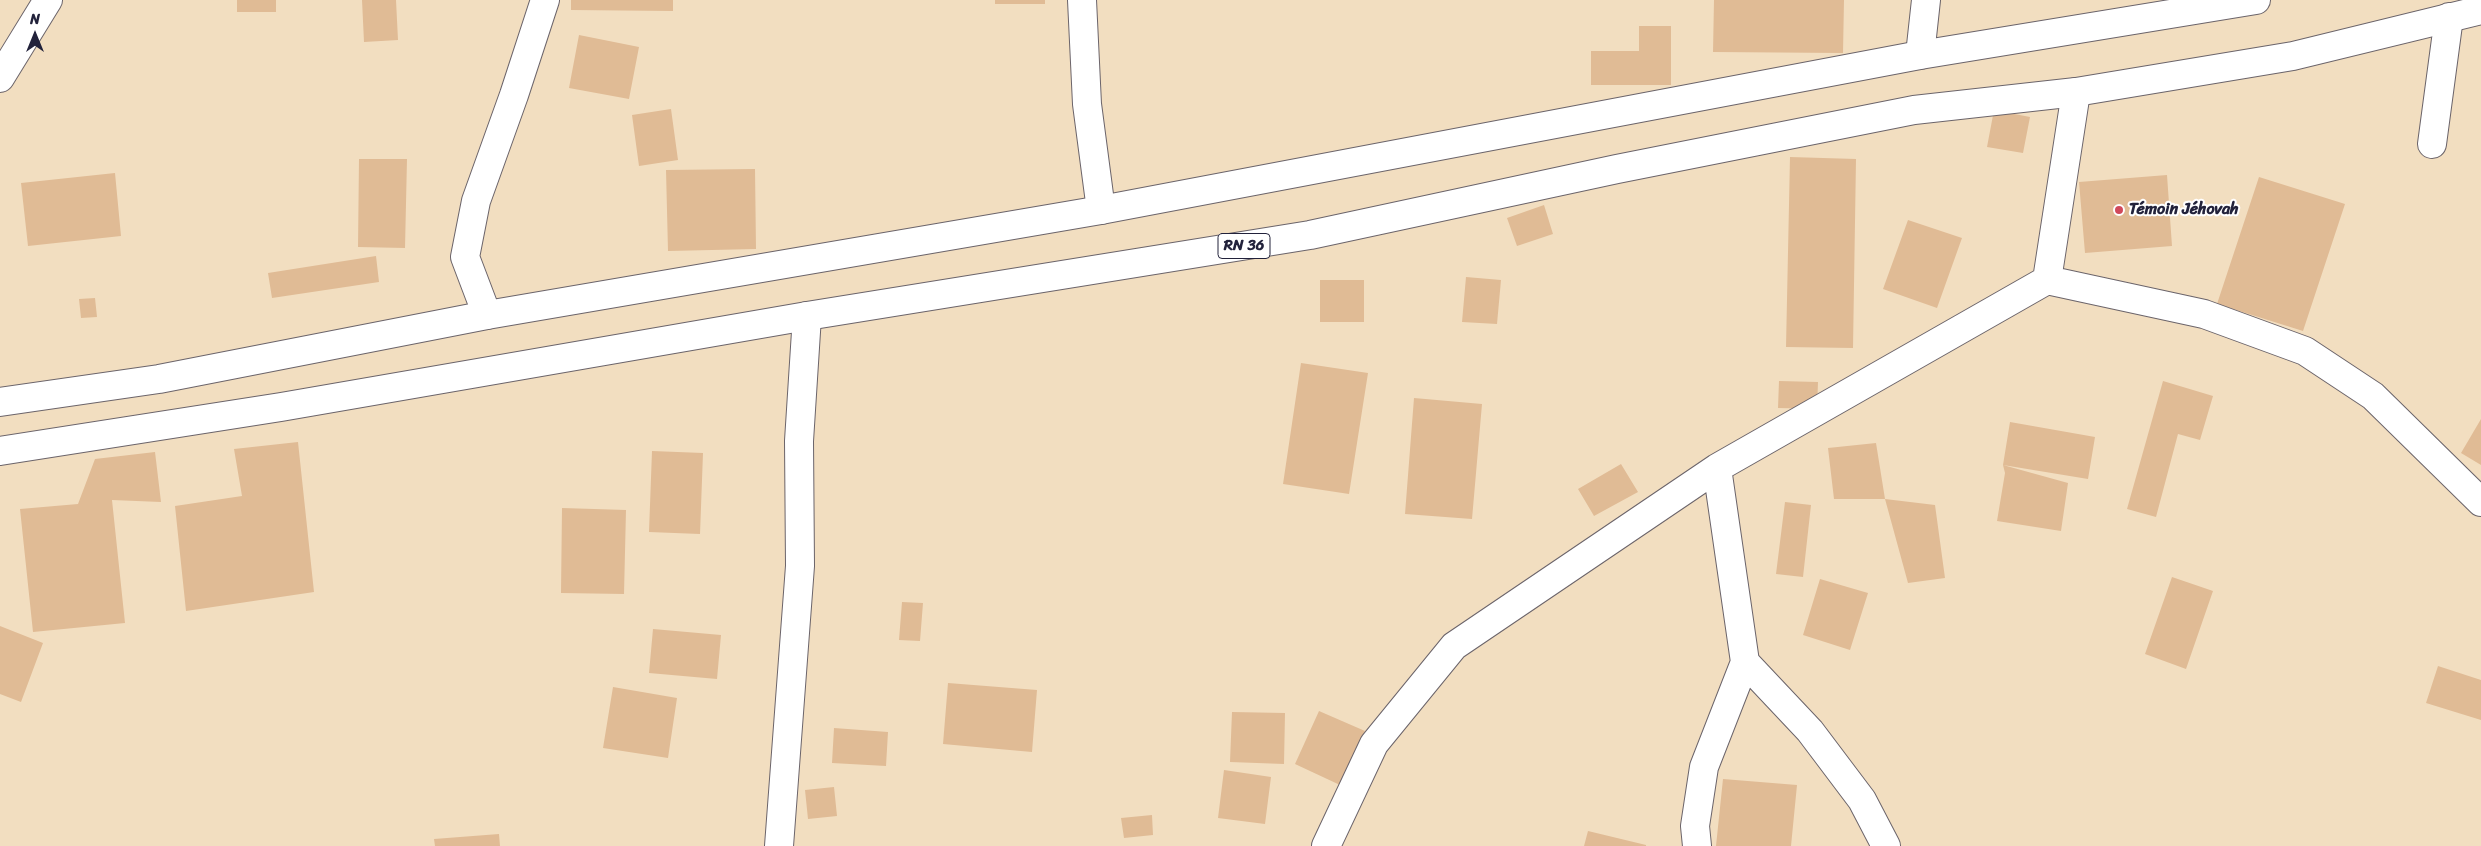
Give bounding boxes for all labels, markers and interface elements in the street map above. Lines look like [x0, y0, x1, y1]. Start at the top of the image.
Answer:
text: N [30, 7, 40, 32]
north arrow [10, 10, 60, 60]
place label: Témoin Jéhovah [2129, 200, 2238, 220]
marker: Témoin Jéhovah [2113, 204, 2125, 216]
road number: RN 36 [1218, 234, 1270, 258]

